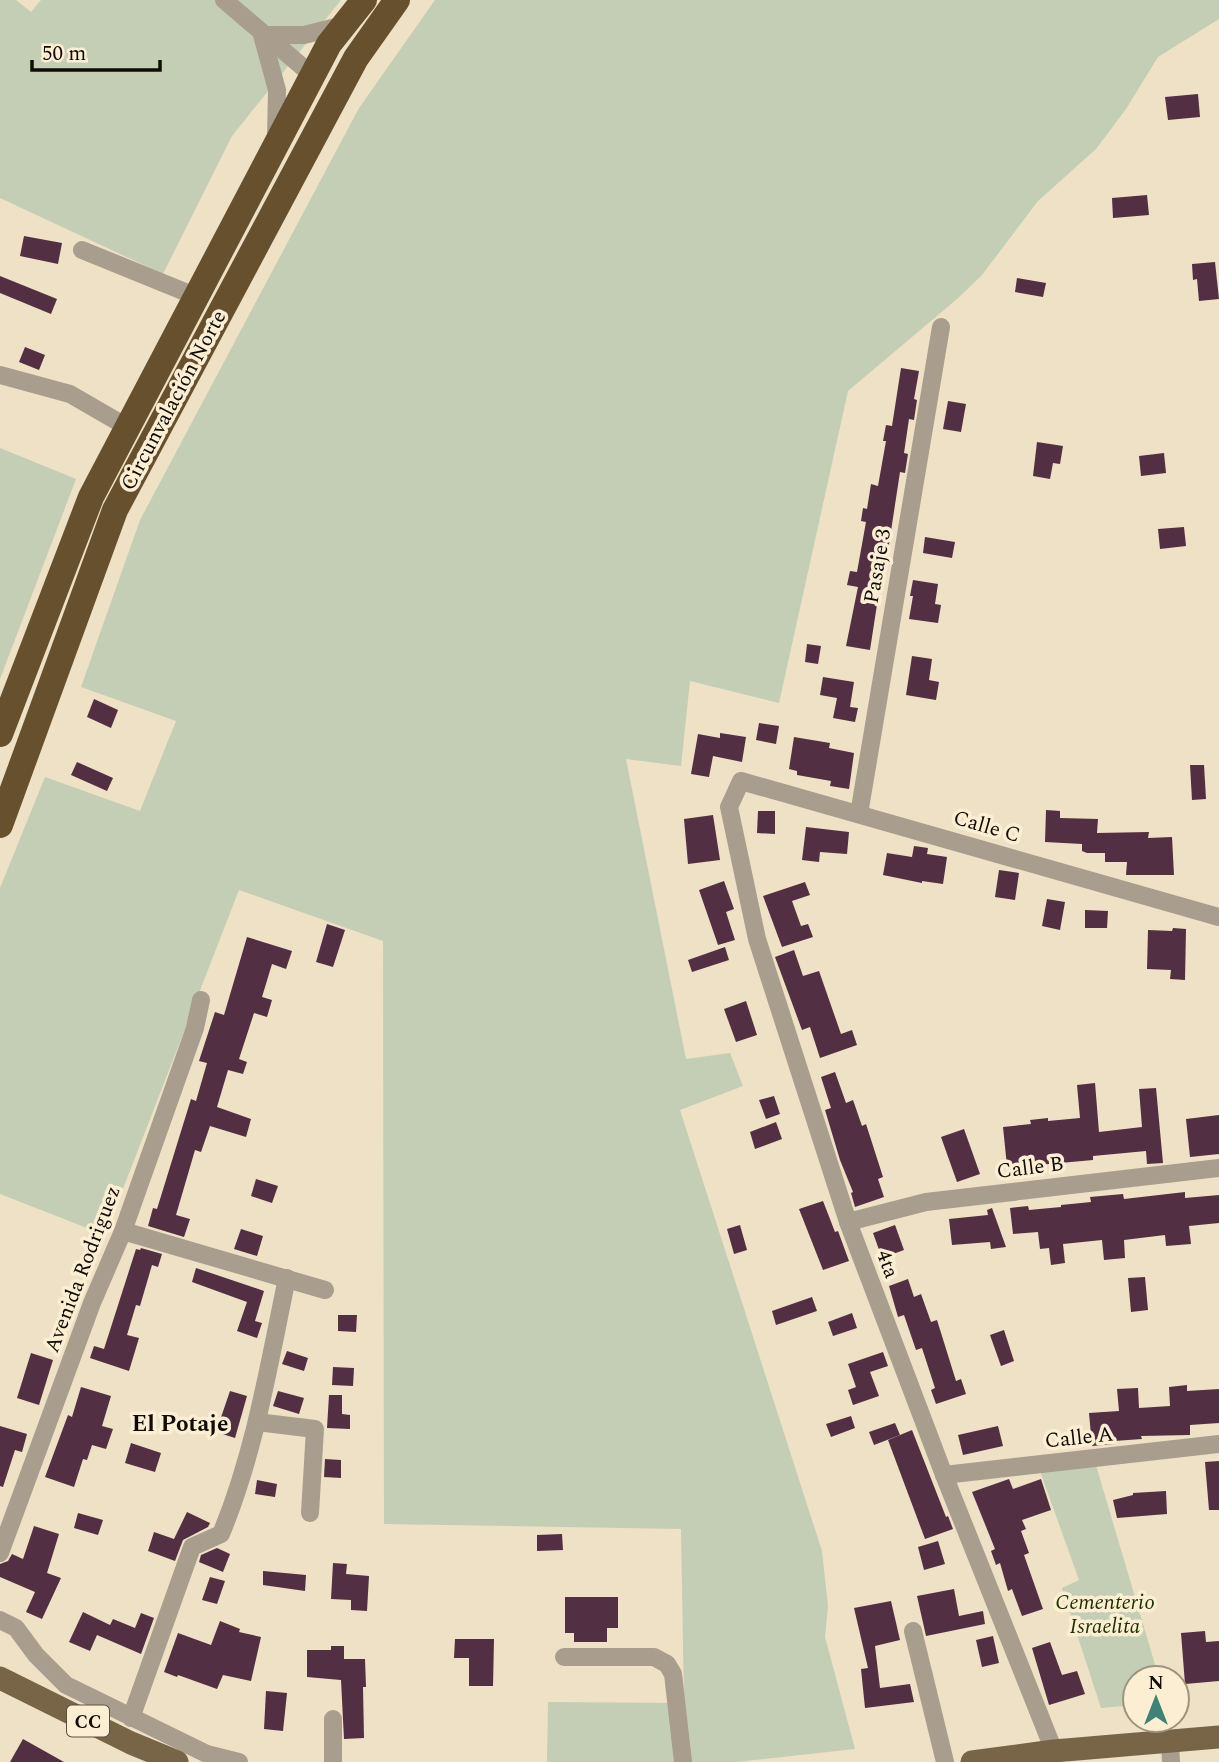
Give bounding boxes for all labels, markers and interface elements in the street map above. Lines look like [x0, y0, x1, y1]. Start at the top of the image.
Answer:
scale bar [32, 28, 159, 72]
text: 50 m [42, 38, 86, 70]
street label: Circunvalación Norte [113, 305, 235, 496]
street label: Pasaje 3 [856, 526, 900, 606]
street label: Calle C [949, 802, 1024, 852]
street label: Calle B [995, 1148, 1065, 1188]
street label: Avenida Rodriguez [36, 1181, 130, 1358]
street label: 4ta [867, 1245, 907, 1284]
district label: El Potaje [132, 1407, 228, 1442]
street label: Calle A [1043, 1418, 1115, 1458]
park label: Cementerio Israelita [1055, 1587, 1155, 1643]
north arrow [1121, 1664, 1191, 1734]
text: N [1148, 1669, 1164, 1698]
road number: CC [67, 1706, 109, 1736]

